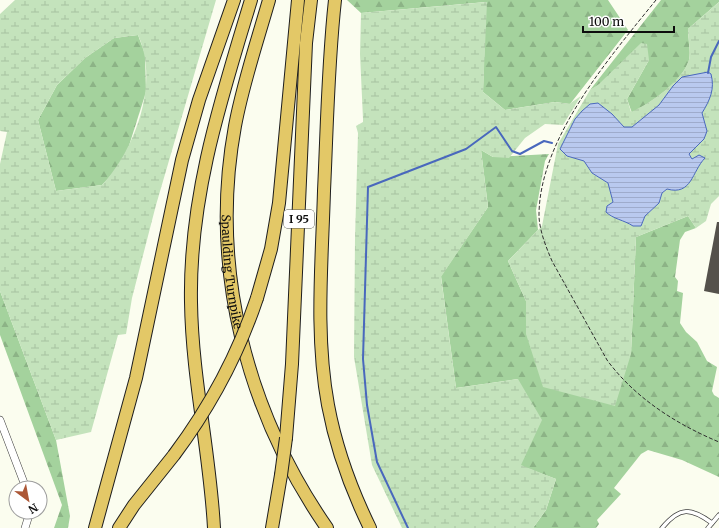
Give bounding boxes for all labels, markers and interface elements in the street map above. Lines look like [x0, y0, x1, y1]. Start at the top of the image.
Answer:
scale bar [583, 8, 674, 34]
text: 100 m [589, 14, 624, 29]
road number: I 95 [284, 210, 314, 228]
street label: Spaulding Turnpike [219, 214, 246, 330]
north arrow [8, 480, 48, 520]
text: N [26, 500, 41, 517]

